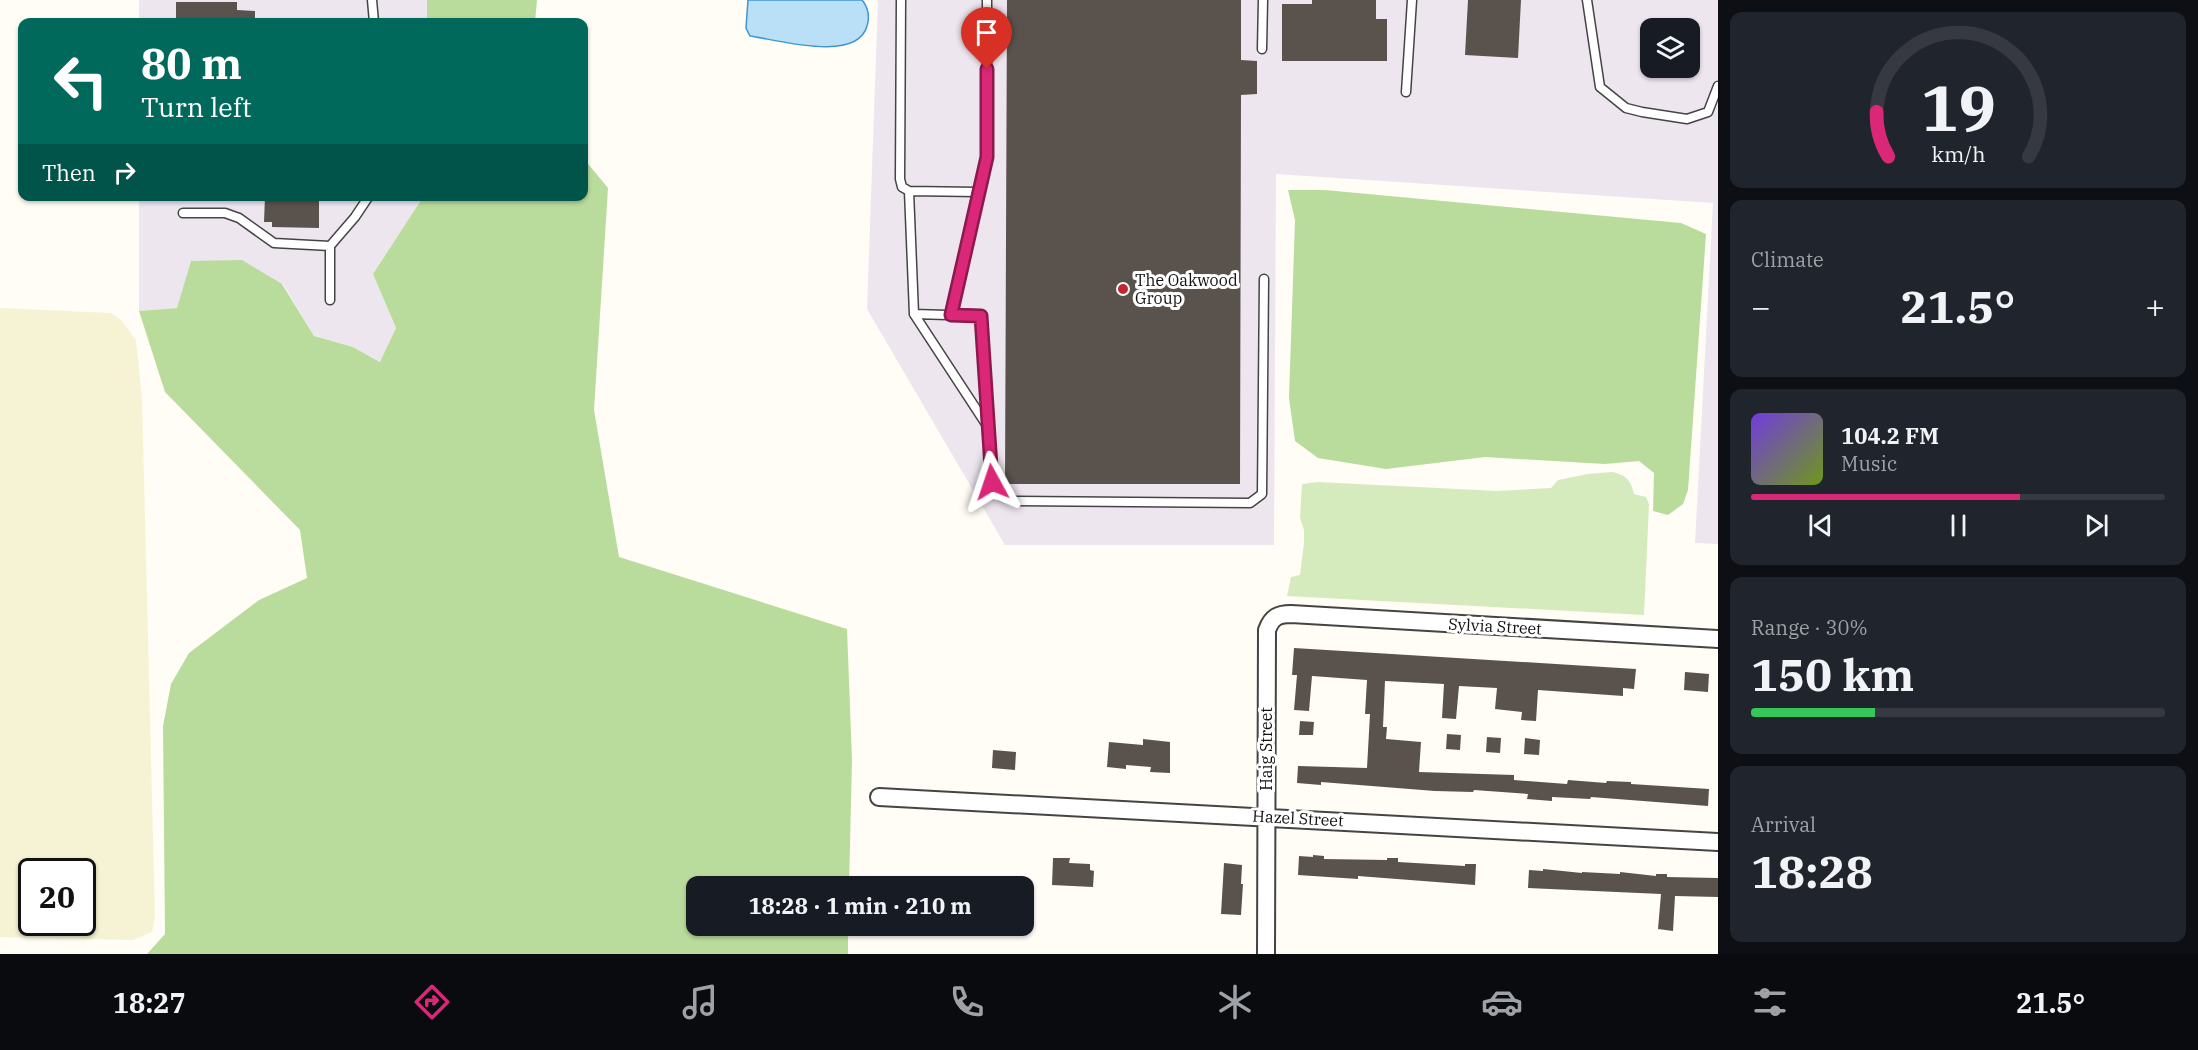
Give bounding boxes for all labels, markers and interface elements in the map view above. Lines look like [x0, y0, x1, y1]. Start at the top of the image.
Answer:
pin [961, 7, 1012, 69]
icon: arrive [970, 16, 1003, 49]
map controls [1640, 18, 1700, 78]
button: layers [1640, 18, 1700, 78]
text: 80 m [141, 36, 242, 91]
icon: left [42, 42, 120, 120]
text: 19 [1921, 67, 1995, 148]
text: Turn left [141, 89, 252, 124]
text: km/h [1931, 141, 1985, 169]
icon: right [108, 156, 141, 189]
text: Then [42, 158, 96, 187]
text: Climate [1751, 246, 1824, 273]
place label: The Oakwood Group [1135, 270, 1238, 308]
text: 21.5° [1901, 277, 2015, 335]
marker: The Oakwood Group [1116, 282, 1130, 296]
text: − [1751, 285, 1771, 328]
text: + [2145, 285, 2165, 328]
text: 104.2 FM [1841, 421, 1939, 450]
position arrow [960, 450, 1024, 514]
text: Music [1841, 450, 1897, 477]
icon: previous [1804, 509, 1837, 542]
icon: pause [1942, 509, 1975, 542]
icon: next [2080, 509, 2113, 542]
street label: Sylvia Street [1448, 614, 1543, 638]
text: Range · 30% [1751, 614, 1868, 641]
text: 150 km [1751, 645, 1914, 703]
street label: Haig Street [1256, 707, 1276, 791]
street label: Hazel Street [1252, 806, 1344, 830]
text: Arrival [1751, 811, 1816, 838]
text: 18:28 [1751, 842, 1873, 900]
speed limit sign: 20 [18, 858, 96, 936]
text: 18:28 · 1 min · 210 m [748, 891, 972, 920]
icon: directions [411, 981, 453, 1023]
icon: music [679, 981, 721, 1023]
icon: phone [946, 981, 988, 1023]
icon: climate [1214, 981, 1256, 1023]
icon: car [1481, 981, 1523, 1023]
icon: filters [1749, 981, 1791, 1023]
text: 18:27 [113, 985, 186, 1020]
text: 21.5° [2016, 985, 2085, 1020]

